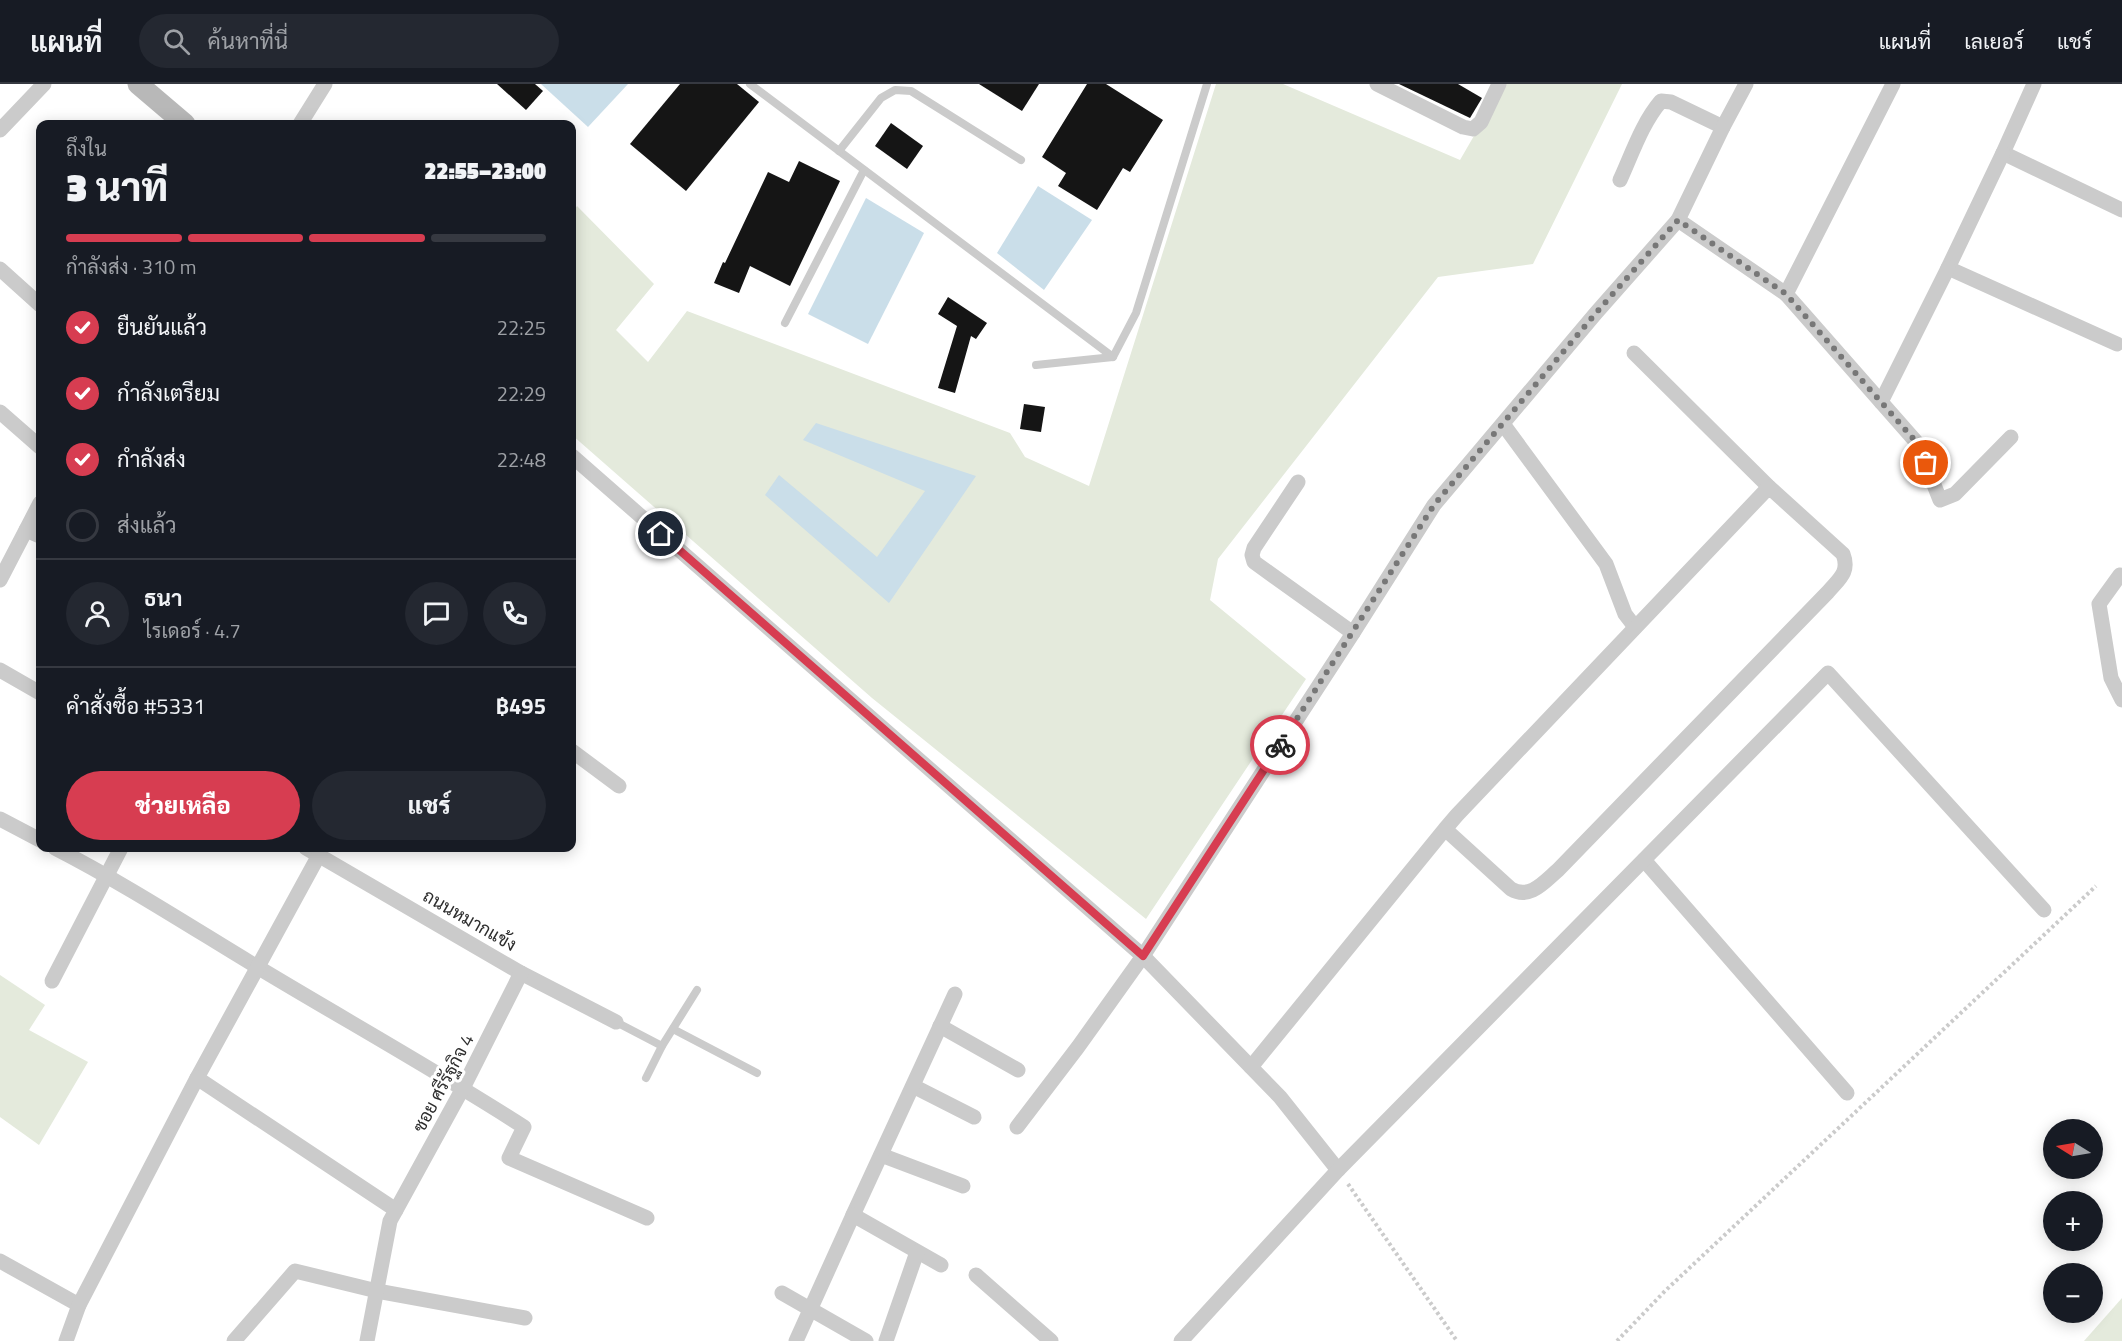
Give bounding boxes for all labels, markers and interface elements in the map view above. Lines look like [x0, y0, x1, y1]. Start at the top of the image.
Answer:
search box [139, 14, 559, 68]
text: แผนที่ [30, 20, 103, 63]
text: ค้นหาที่นี่ [208, 24, 288, 58]
icon: search [160, 25, 193, 58]
text: แผนที่ [1879, 25, 1931, 57]
text: เลเยอร์ [1964, 25, 2024, 57]
text: แชร์ [2057, 25, 2092, 57]
text: ถึงใน [66, 133, 107, 164]
text: 22:55–23:00 [424, 154, 546, 188]
text: 3 นาที [66, 157, 168, 216]
text: กำลังส่ง · 310 m [66, 251, 196, 282]
text: ยืนยันแล้ว [117, 310, 207, 344]
icon: check [66, 311, 99, 344]
text: 22:25 [497, 312, 546, 343]
text: กำลังเตรียม [117, 376, 220, 410]
icon: check [66, 377, 99, 410]
text: 22:29 [497, 378, 546, 409]
pin [1900, 437, 1951, 488]
text: กำลังส่ง [117, 442, 186, 476]
icon: check [66, 443, 99, 476]
text: 22:48 [497, 444, 546, 475]
icon: bag [1909, 446, 1942, 479]
text: ส่งแล้ว [117, 508, 177, 542]
pin [635, 508, 686, 559]
icon: home [644, 517, 677, 550]
text: ธนา [144, 581, 182, 615]
button: person [66, 582, 129, 645]
button: chat [405, 582, 468, 645]
button: phone [483, 582, 546, 645]
text: ไรเดอร์ · 4.7 [144, 615, 241, 646]
text: คำสั่งซื้อ #5331 [66, 689, 206, 723]
text: ฿495 [496, 689, 546, 723]
courier [1250, 715, 1310, 775]
icon: bike [1264, 729, 1297, 762]
button: ช่วยเหลือ [66, 771, 300, 840]
button: แชร์ [312, 771, 546, 840]
street label: ถนนหมากแข้ง [418, 882, 522, 958]
street label: ซอย ศรีรัฐกิจ 4 [406, 1029, 480, 1137]
north arrow [2043, 1119, 2103, 1179]
map controls [2043, 1119, 2103, 1323]
button: + [2043, 1191, 2103, 1251]
button: − [2043, 1263, 2103, 1323]

